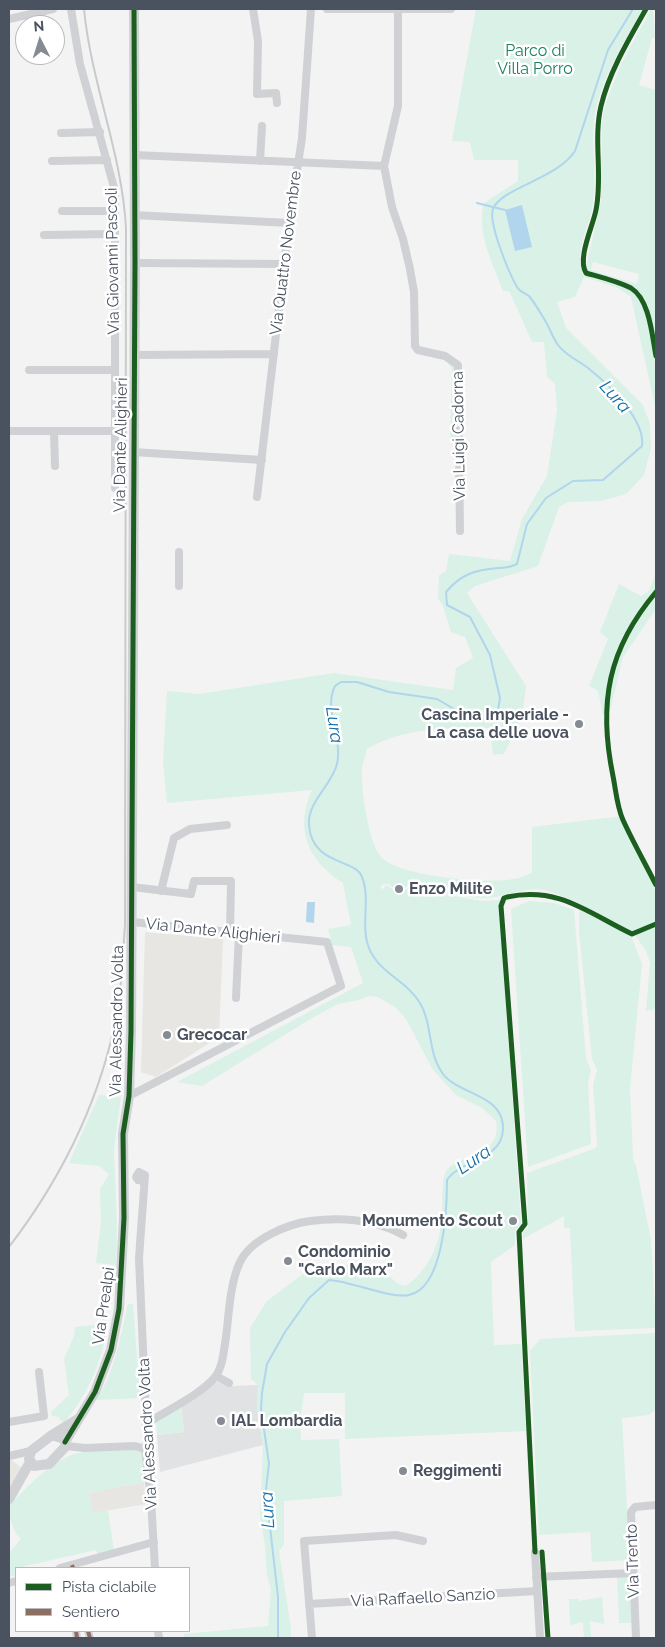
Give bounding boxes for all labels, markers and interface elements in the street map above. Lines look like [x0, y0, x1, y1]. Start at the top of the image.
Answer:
north arrow [15, 15, 65, 65]
text: N [33, 18, 45, 34]
park label: Parco di Villa Porro [497, 41, 573, 79]
street label: Via Quattro Novembre [266, 170, 306, 336]
street label: Via Giovanni Pascoli [102, 187, 124, 335]
street label: Via Luigi Cadorna [448, 371, 470, 501]
water label: Lura [595, 376, 635, 418]
street label: Via Dante Alighieri [110, 377, 132, 513]
water label: Lura [321, 705, 347, 745]
place label: Cascina Imperiale - La casa delle uova [421, 705, 569, 743]
marker: Cascina Imperiale - La casa delle uova [573, 718, 585, 730]
place label: Enzo Milite [409, 879, 492, 899]
marker: Enzo Milite [393, 883, 405, 895]
street label: Via Dante Alighieri [145, 914, 281, 948]
street label: Via Alessandro Volta [106, 945, 128, 1097]
place label: Grecocar [177, 1025, 247, 1045]
marker: Grecocar [161, 1029, 173, 1041]
water label: Lura [453, 1141, 495, 1179]
place label: Monumento Scout [362, 1211, 503, 1231]
marker: Monumento Scout [507, 1215, 519, 1227]
place label: Condominio "Carlo Marx" [298, 1242, 393, 1280]
marker: Condominio "Carlo Marx" [282, 1255, 294, 1267]
street label: Via Prealpi [89, 1266, 119, 1346]
street label: Via Alessandro Volta [134, 1358, 162, 1510]
place label: IAL Lombardia [231, 1411, 342, 1431]
marker: IAL Lombardia [215, 1415, 227, 1427]
place label: Reggimenti [413, 1461, 502, 1481]
marker: Reggimenti [397, 1465, 409, 1477]
water label: Lura [256, 1491, 280, 1529]
street label: Via Trento [622, 1524, 644, 1598]
legend [15, 1567, 190, 1632]
text: Pista ciclabile [62, 1578, 156, 1596]
street label: Via Raffaello Sanzio [350, 1585, 496, 1611]
text: Sentiero [62, 1603, 120, 1621]

